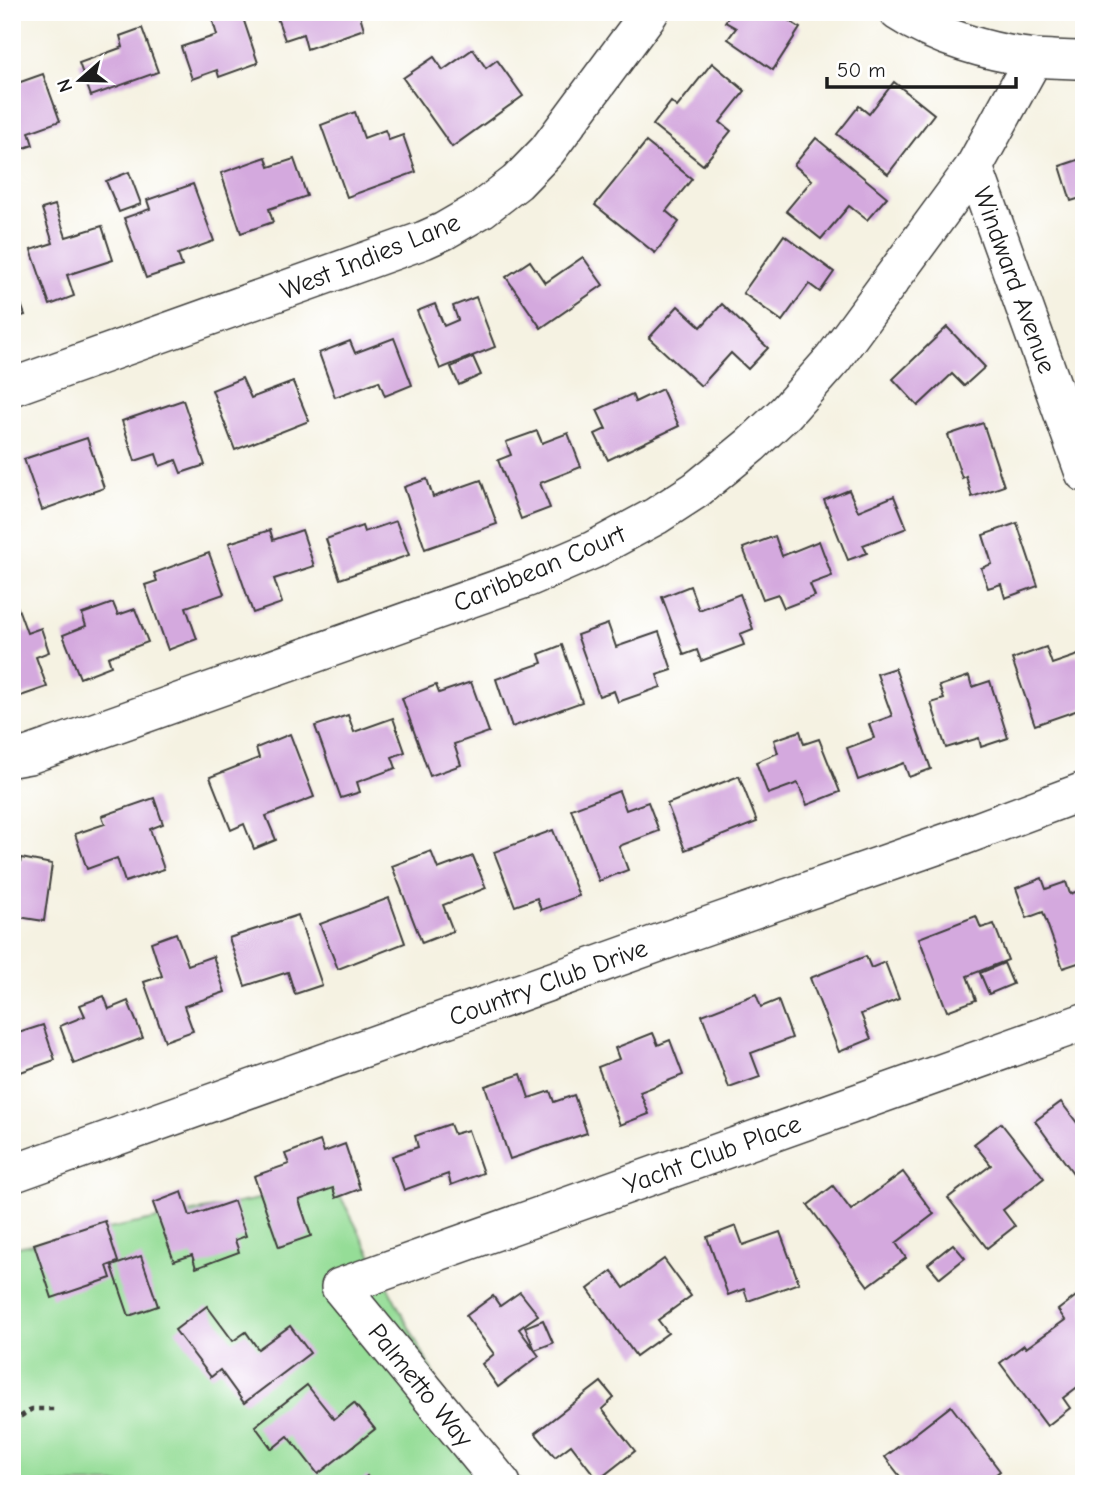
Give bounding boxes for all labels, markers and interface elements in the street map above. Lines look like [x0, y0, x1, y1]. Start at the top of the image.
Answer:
north arrow [46, 46, 116, 116]
scale bar [827, 46, 1016, 90]
text: 50 m [837, 58, 886, 82]
text: N [53, 76, 77, 95]
street label: Windward Avenue [966, 183, 1062, 378]
street label: West Indies Lane [276, 207, 464, 307]
street label: Caribbean Court [449, 519, 631, 619]
street label: Country Club Drive [445, 933, 652, 1033]
street label: Yacht Club Place [620, 1109, 805, 1201]
street label: Palmetto Way [362, 1318, 479, 1453]

